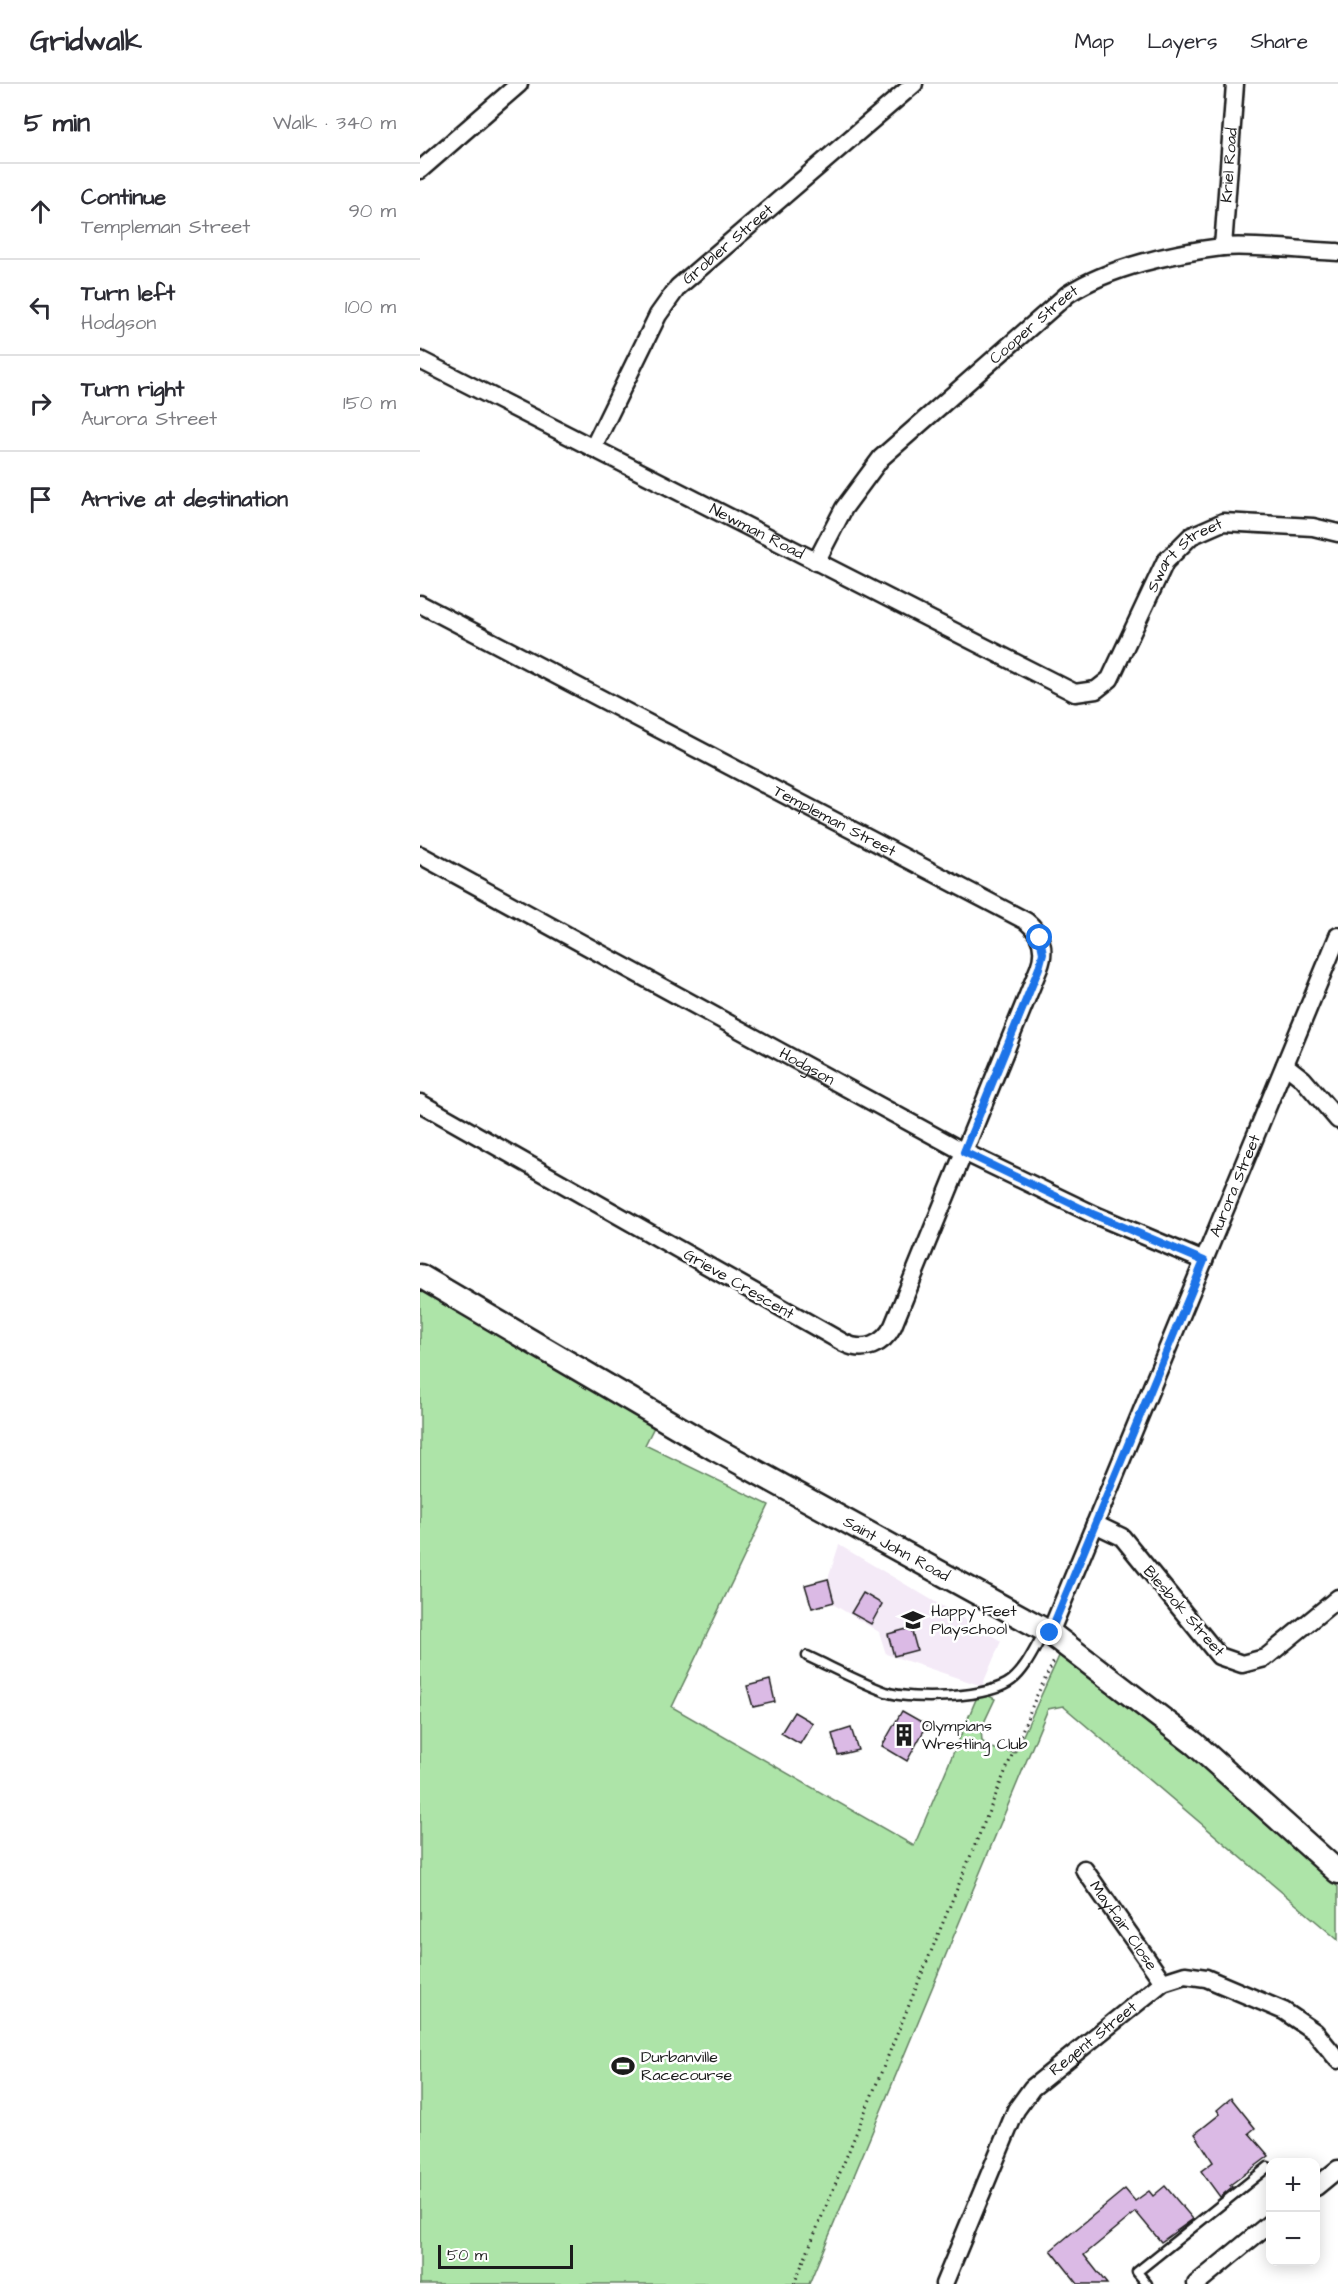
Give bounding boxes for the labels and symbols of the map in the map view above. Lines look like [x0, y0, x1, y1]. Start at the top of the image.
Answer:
street label: Kriel Road [1215, 127, 1243, 204]
street label: Grobler Street [677, 199, 778, 290]
street label: Cooper Street [984, 279, 1082, 369]
street label: Newman Road [706, 498, 808, 565]
street label: Swart Street [1141, 512, 1226, 596]
street label: Templeman Street [770, 780, 900, 862]
route start [1026, 924, 1052, 950]
street label: Hodgson [775, 1042, 839, 1090]
street label: Aurora Street [1204, 1131, 1266, 1240]
street label: Grieve Crescent [680, 1243, 799, 1325]
street label: Saint John Road [839, 1511, 954, 1587]
street label: Blesbok Street [1138, 1561, 1230, 1662]
place label: Happy Feet Playschool [931, 1600, 1017, 1641]
school or university icon: Happy Feet Playschool [900, 1607, 926, 1633]
route end [1036, 1619, 1062, 1645]
place label: Olympians Wrestling Club [922, 1715, 1028, 1756]
building icon: Olympians Wrestling Club [891, 1722, 917, 1748]
street label: Mayfair Close [1084, 1876, 1163, 1975]
street label: Regent Street [1044, 1996, 1142, 2081]
place label: Durbanville Racecourse [641, 2046, 732, 2086]
sports icon: Durbanville Racecourse [610, 2053, 636, 2079]
scale bar [438, 2242, 573, 2270]

